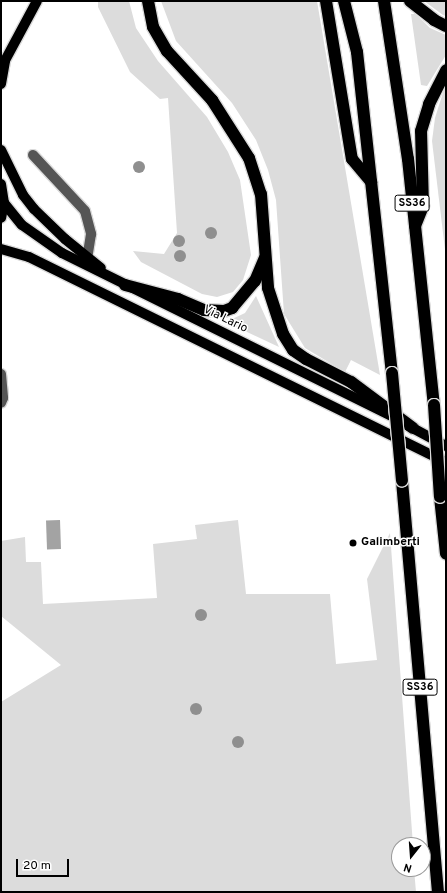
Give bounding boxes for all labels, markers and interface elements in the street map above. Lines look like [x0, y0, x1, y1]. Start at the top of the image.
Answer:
road number: SS36 [394, 194, 430, 212]
street label: Via Lario [200, 303, 250, 337]
place label: Galimberti [361, 536, 420, 550]
marker: Galimberti [348, 538, 358, 548]
road number: SS36 [402, 678, 438, 696]
north arrow [391, 837, 431, 877]
scale bar [18, 851, 71, 877]
text: 20 m [23, 858, 51, 874]
text: N [402, 860, 414, 875]

